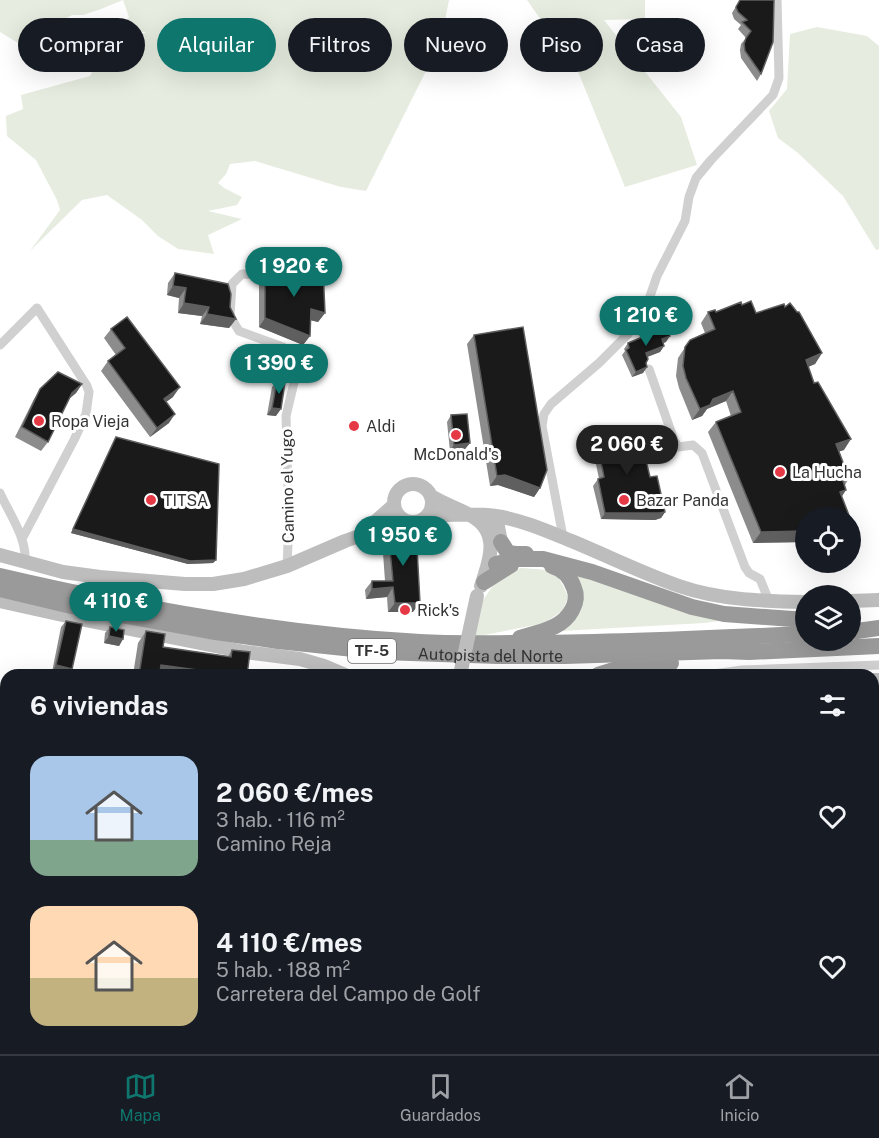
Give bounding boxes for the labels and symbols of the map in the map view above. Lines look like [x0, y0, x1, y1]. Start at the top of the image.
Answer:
pin: 1 920 € [239, 247, 349, 298]
pin: 1 210 € [591, 296, 701, 347]
pin: 1 390 € [224, 344, 334, 395]
place label: Ropa Vieja [51, 412, 129, 431]
marker: Ropa Vieja [32, 414, 46, 428]
place label: Aldi [366, 417, 395, 436]
marker: Aldi [347, 419, 361, 433]
pin: 2 060 € [572, 425, 682, 476]
marker: McDonald's [449, 428, 463, 442]
street label: Camino el Yugo [277, 429, 298, 543]
place label: McDonald's [413, 445, 499, 464]
place label: La Hucha [792, 463, 862, 482]
marker: La Hucha [773, 465, 787, 479]
place label: TITSA [163, 491, 208, 510]
place label: Bazar Panda [636, 491, 729, 510]
marker: TITSA [144, 493, 158, 507]
marker: Bazar Panda [617, 493, 631, 507]
pin: 1 950 € [348, 516, 458, 567]
pin: 4 110 € [61, 582, 171, 633]
place label: Rick's [417, 601, 459, 620]
marker: Rick's [398, 603, 412, 617]
road number: TF-5 [348, 639, 396, 663]
street label: Autopista del Norte [417, 644, 563, 666]

